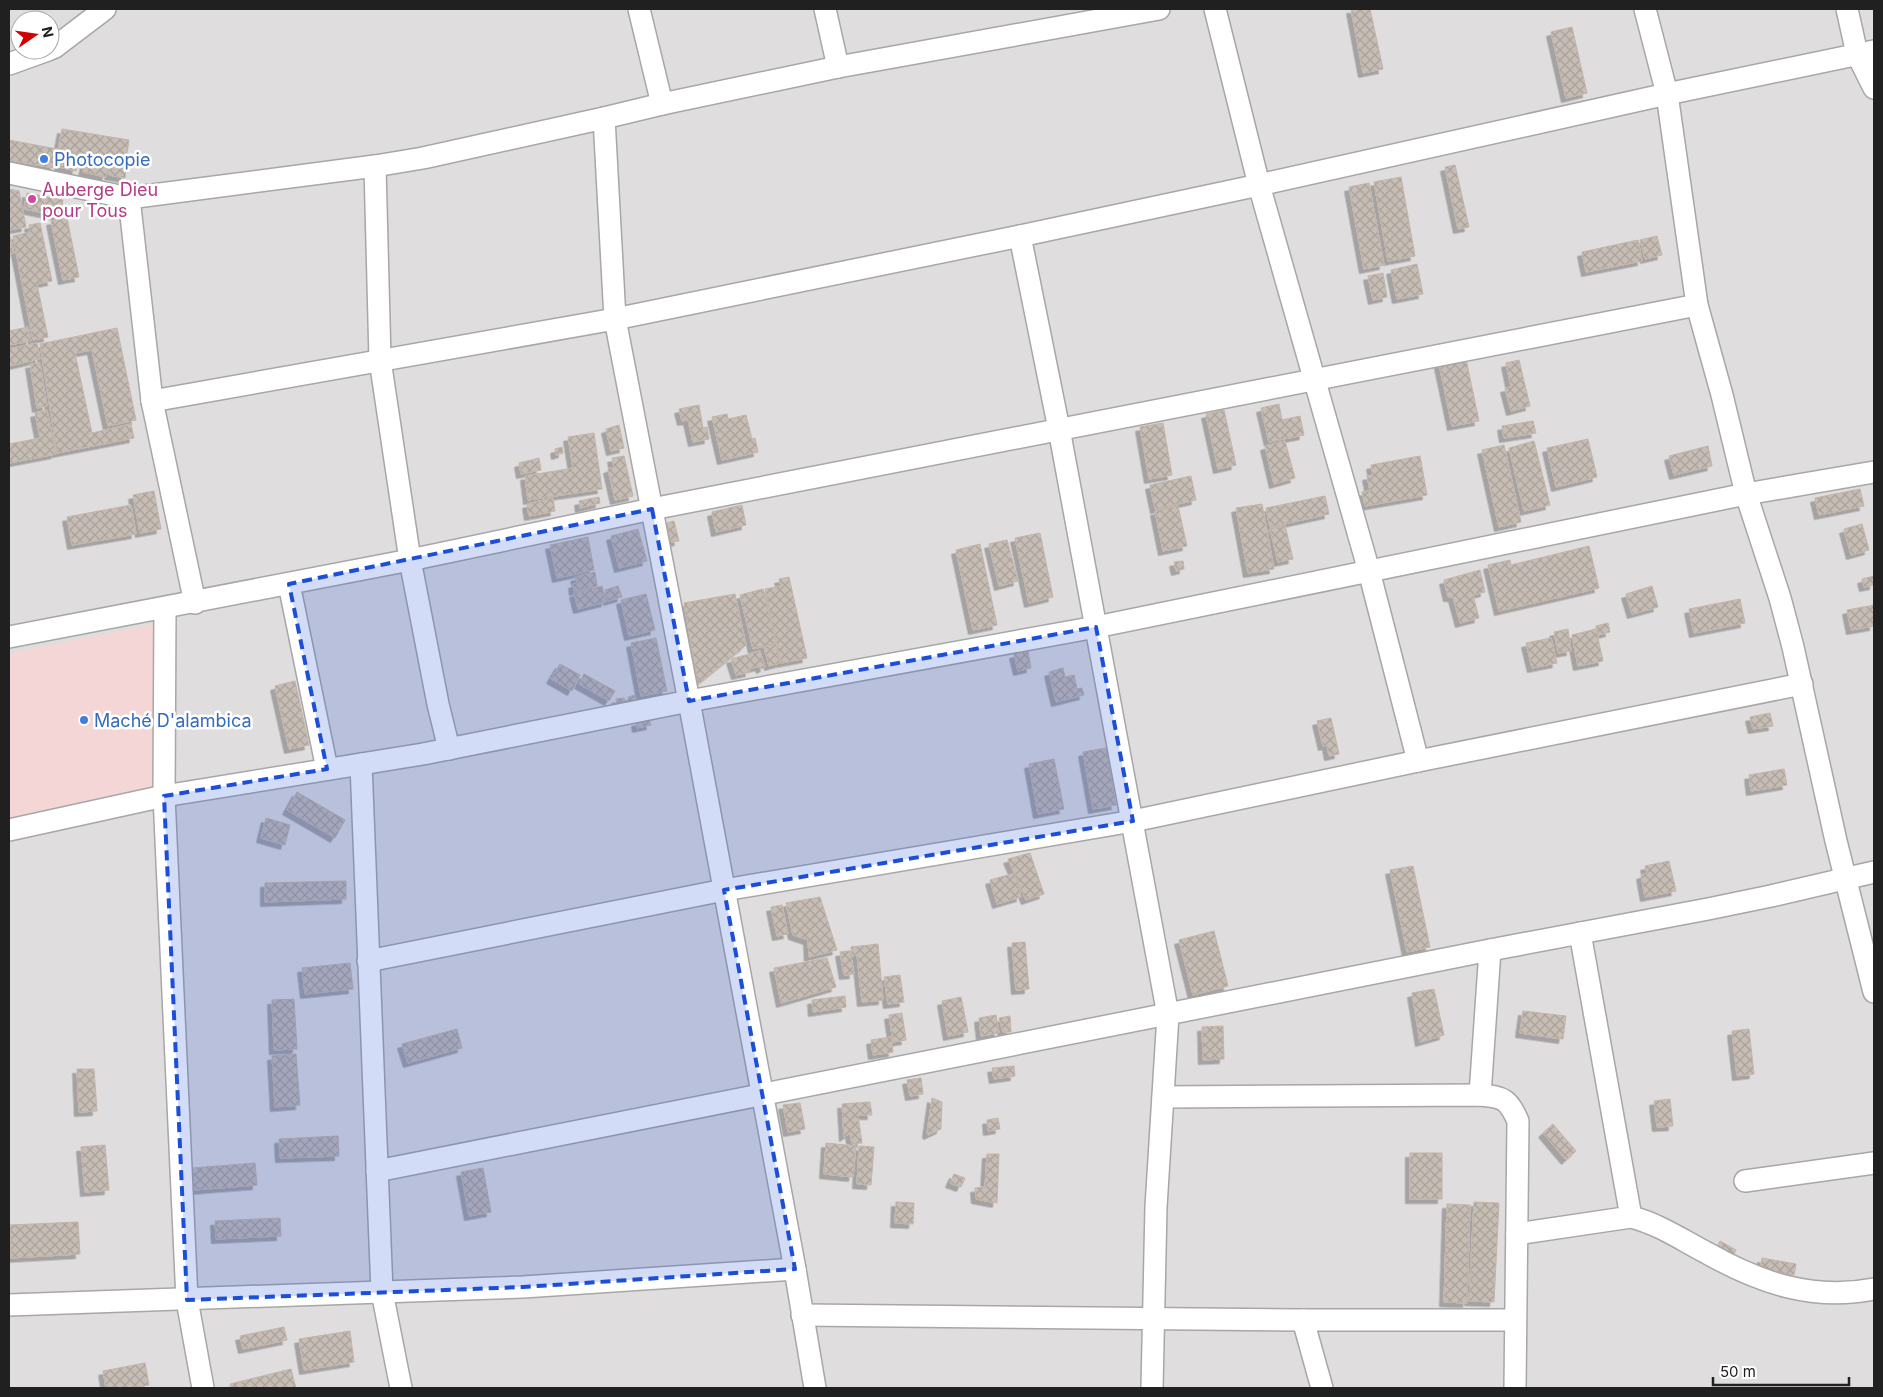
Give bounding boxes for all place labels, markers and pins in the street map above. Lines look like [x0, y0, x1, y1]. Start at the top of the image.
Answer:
place label: Photocopie [54, 149, 150, 170]
marker: Photocopie [38, 153, 50, 165]
place label: Auberge Dieu pour Tous [42, 179, 158, 221]
marker: Auberge Dieu pour Tous [26, 193, 38, 205]
place label: Maché D'alambica [94, 710, 252, 731]
marker: Maché D'alambica [78, 714, 90, 726]

